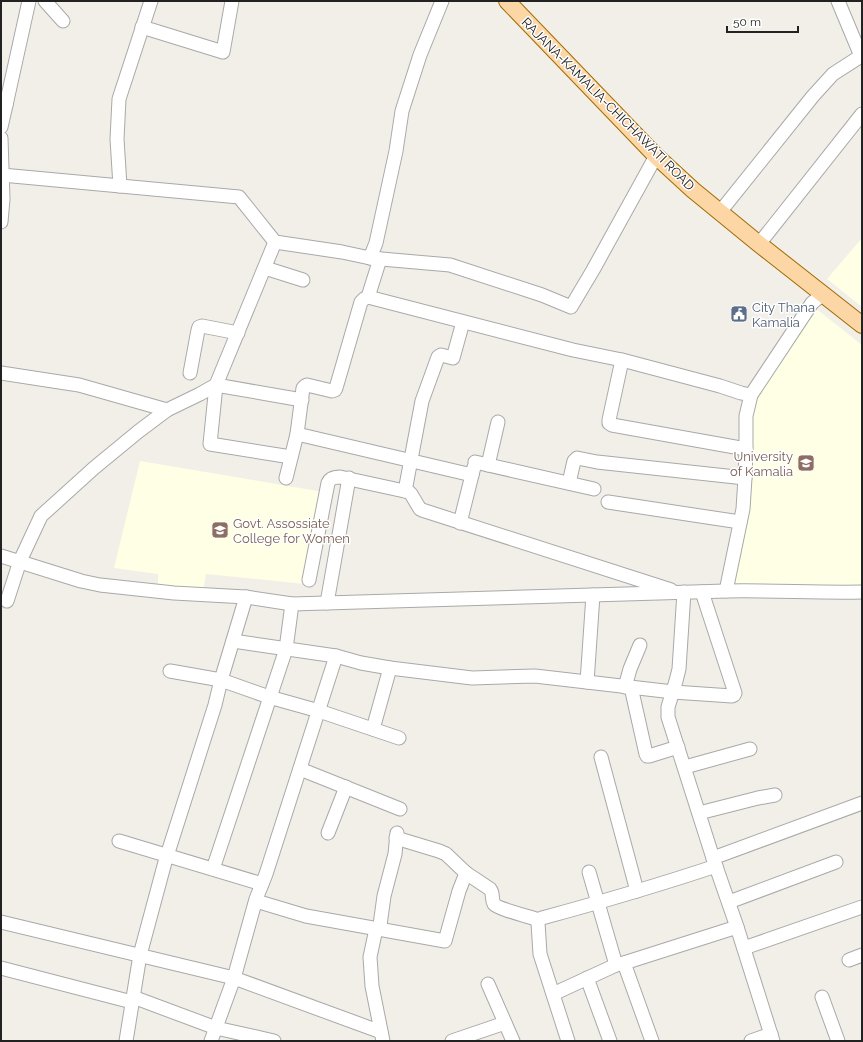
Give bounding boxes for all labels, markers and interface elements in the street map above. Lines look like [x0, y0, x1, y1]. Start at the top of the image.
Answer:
scale bar [727, 8, 798, 34]
street label: RAJANA-KAMALIA-CHICHAWATI ROAD [519, 15, 697, 193]
text: 50 m [733, 15, 761, 29]
place label: City Thana Kamalia [752, 300, 815, 330]
public building icon: City Thana Kamalia [729, 304, 749, 324]
place label: University of Kamalia [730, 449, 793, 479]
school or university icon: University of Kamalia [796, 453, 816, 473]
place label: Govt. Assossiate College for Women [233, 516, 350, 546]
school or university icon: Govt. Assossiate College for Women [210, 520, 230, 540]

